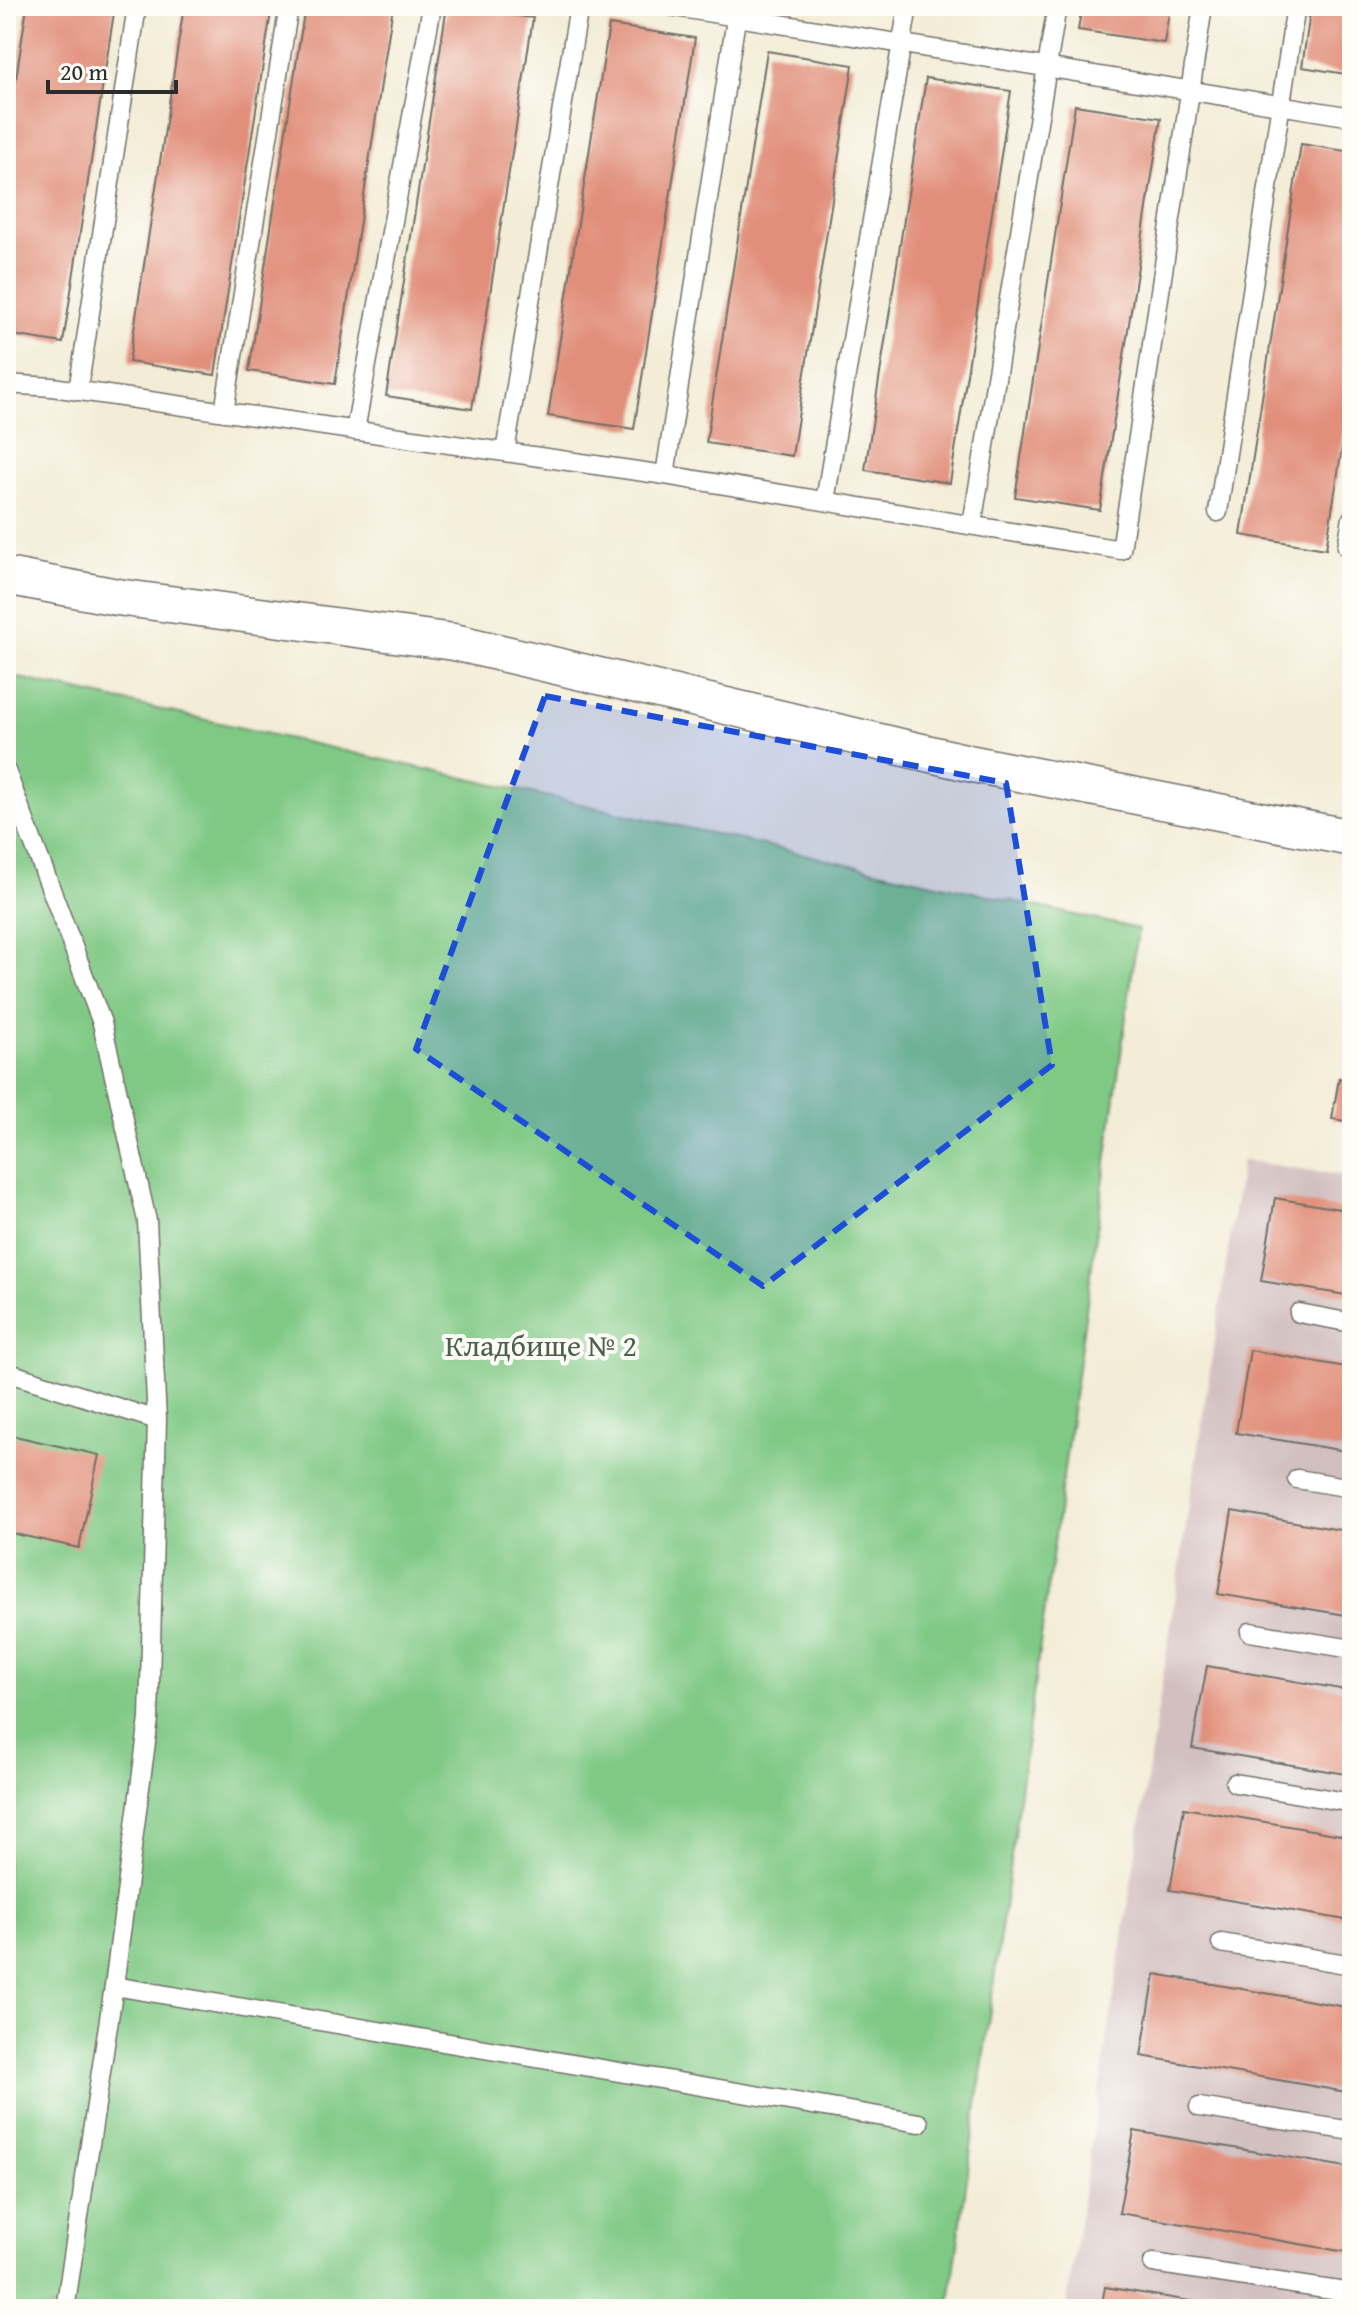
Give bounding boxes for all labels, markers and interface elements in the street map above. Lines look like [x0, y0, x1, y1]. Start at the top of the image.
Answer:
scale bar [48, 44, 176, 94]
text: 20 m [60, 54, 108, 89]
park label: Кладбище № 2 [445, 1323, 637, 1367]

